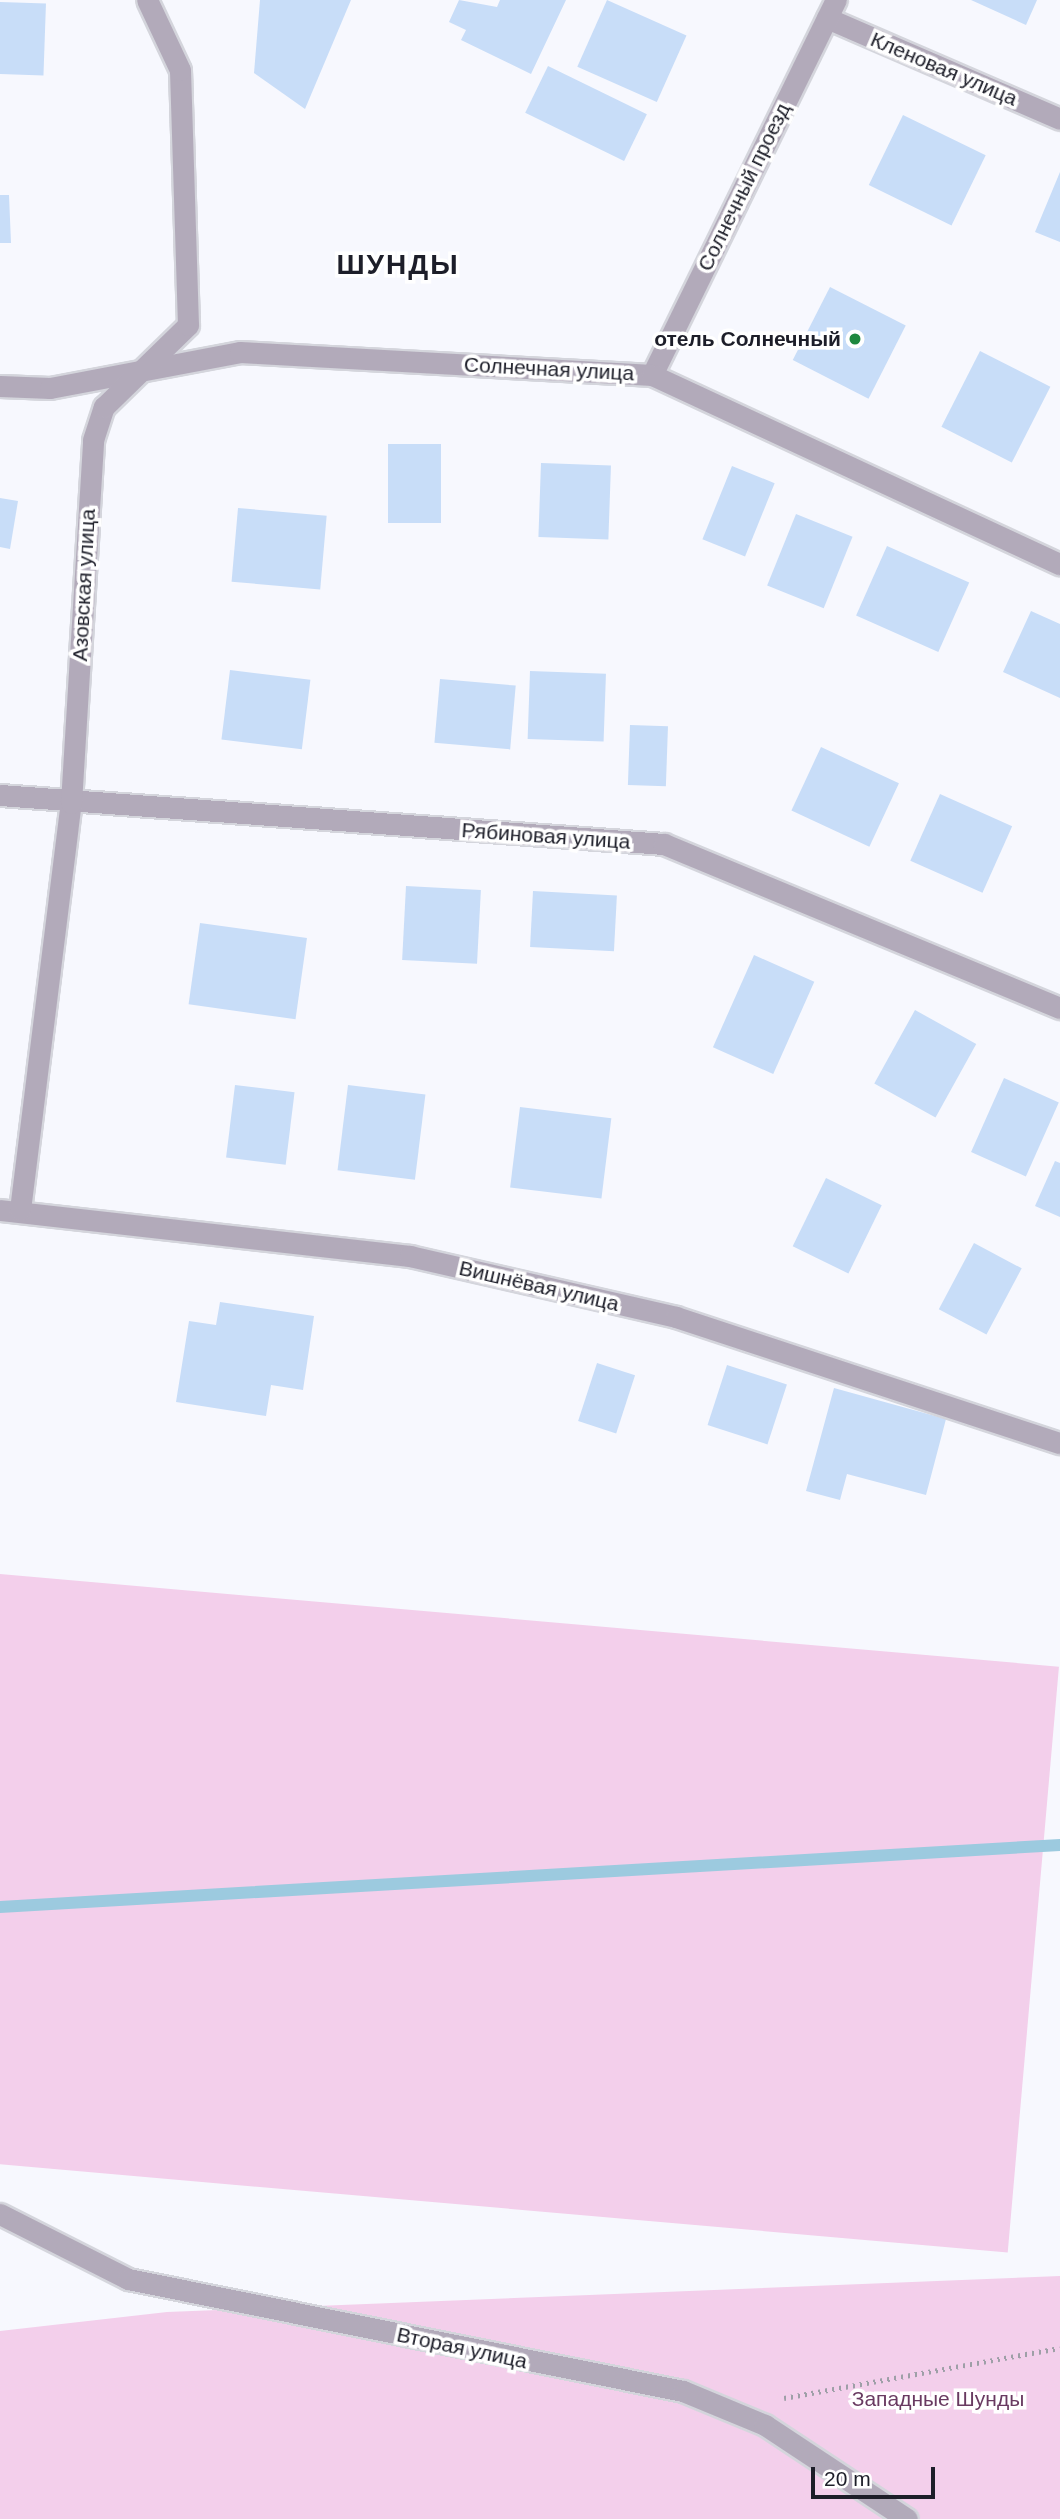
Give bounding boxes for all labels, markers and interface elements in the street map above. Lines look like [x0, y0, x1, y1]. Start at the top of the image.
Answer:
street label: Кленовая улица [867, 27, 1021, 111]
street label: Солнечный проезд [692, 99, 796, 275]
district label: ШУНДЫ [337, 248, 459, 282]
place label: отель Солнечный [654, 326, 841, 352]
marker: отель Солнечный [847, 331, 863, 347]
street label: Солнечная улица [463, 352, 635, 386]
street label: Азовская улица [67, 508, 101, 662]
street label: Рябиновая улица [461, 818, 631, 854]
street label: Вишнёвая улица [457, 1255, 621, 1317]
street label: Вторая улица [394, 2322, 530, 2374]
park label: Западные Шунды [852, 2386, 1024, 2412]
scale bar [815, 2452, 939, 2496]
text: 20 m [824, 2467, 871, 2490]

